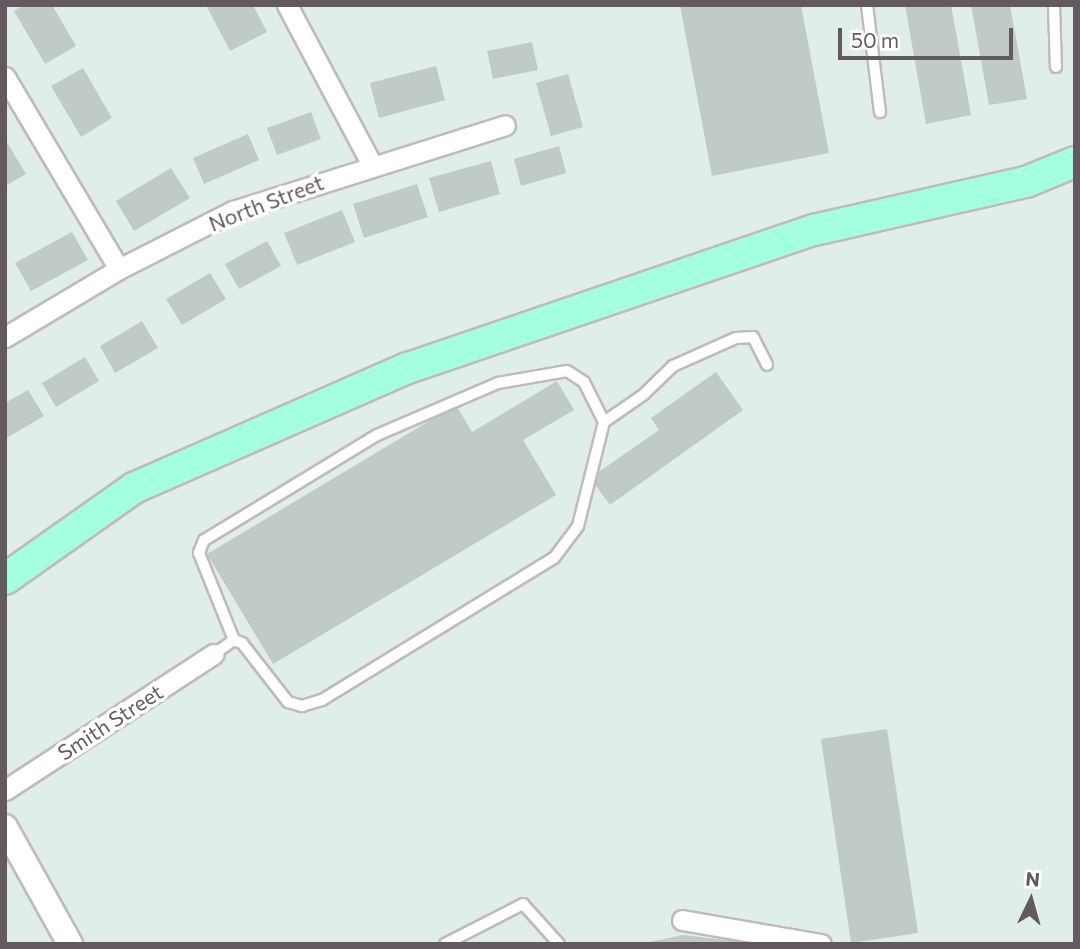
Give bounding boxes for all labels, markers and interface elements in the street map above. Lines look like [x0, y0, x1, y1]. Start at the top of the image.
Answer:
scale bar [842, 14, 1017, 58]
text: 50 m [851, 27, 899, 52]
street label: North Street [205, 170, 327, 236]
street label: Smith Street [53, 679, 167, 765]
north arrow [996, 865, 1066, 935]
text: N [1025, 867, 1041, 891]

